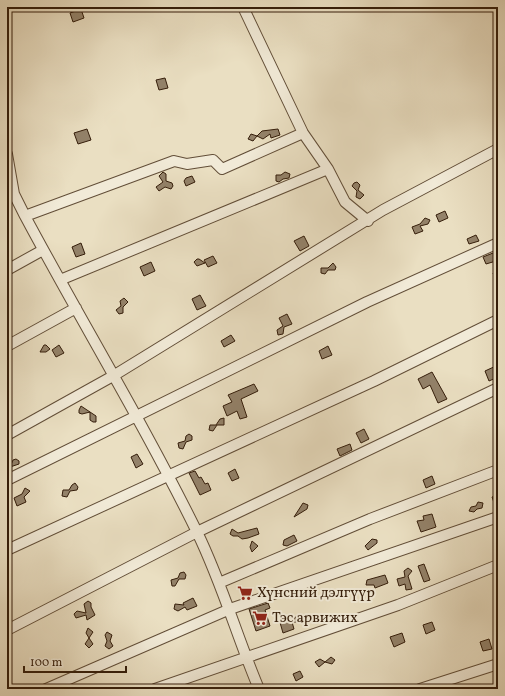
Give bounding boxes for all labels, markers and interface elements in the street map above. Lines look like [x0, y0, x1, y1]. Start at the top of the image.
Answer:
place label: Хүнсний дэлгүүр [257, 583, 375, 604]
supermarket icon: Хүнсний дэлгүүр [236, 584, 254, 602]
place label: Тэс арвижих [272, 608, 358, 629]
supermarket icon: Тэс арвижих [251, 609, 269, 627]
scale bar [24, 648, 126, 674]
text: 100 m [30, 655, 63, 671]

